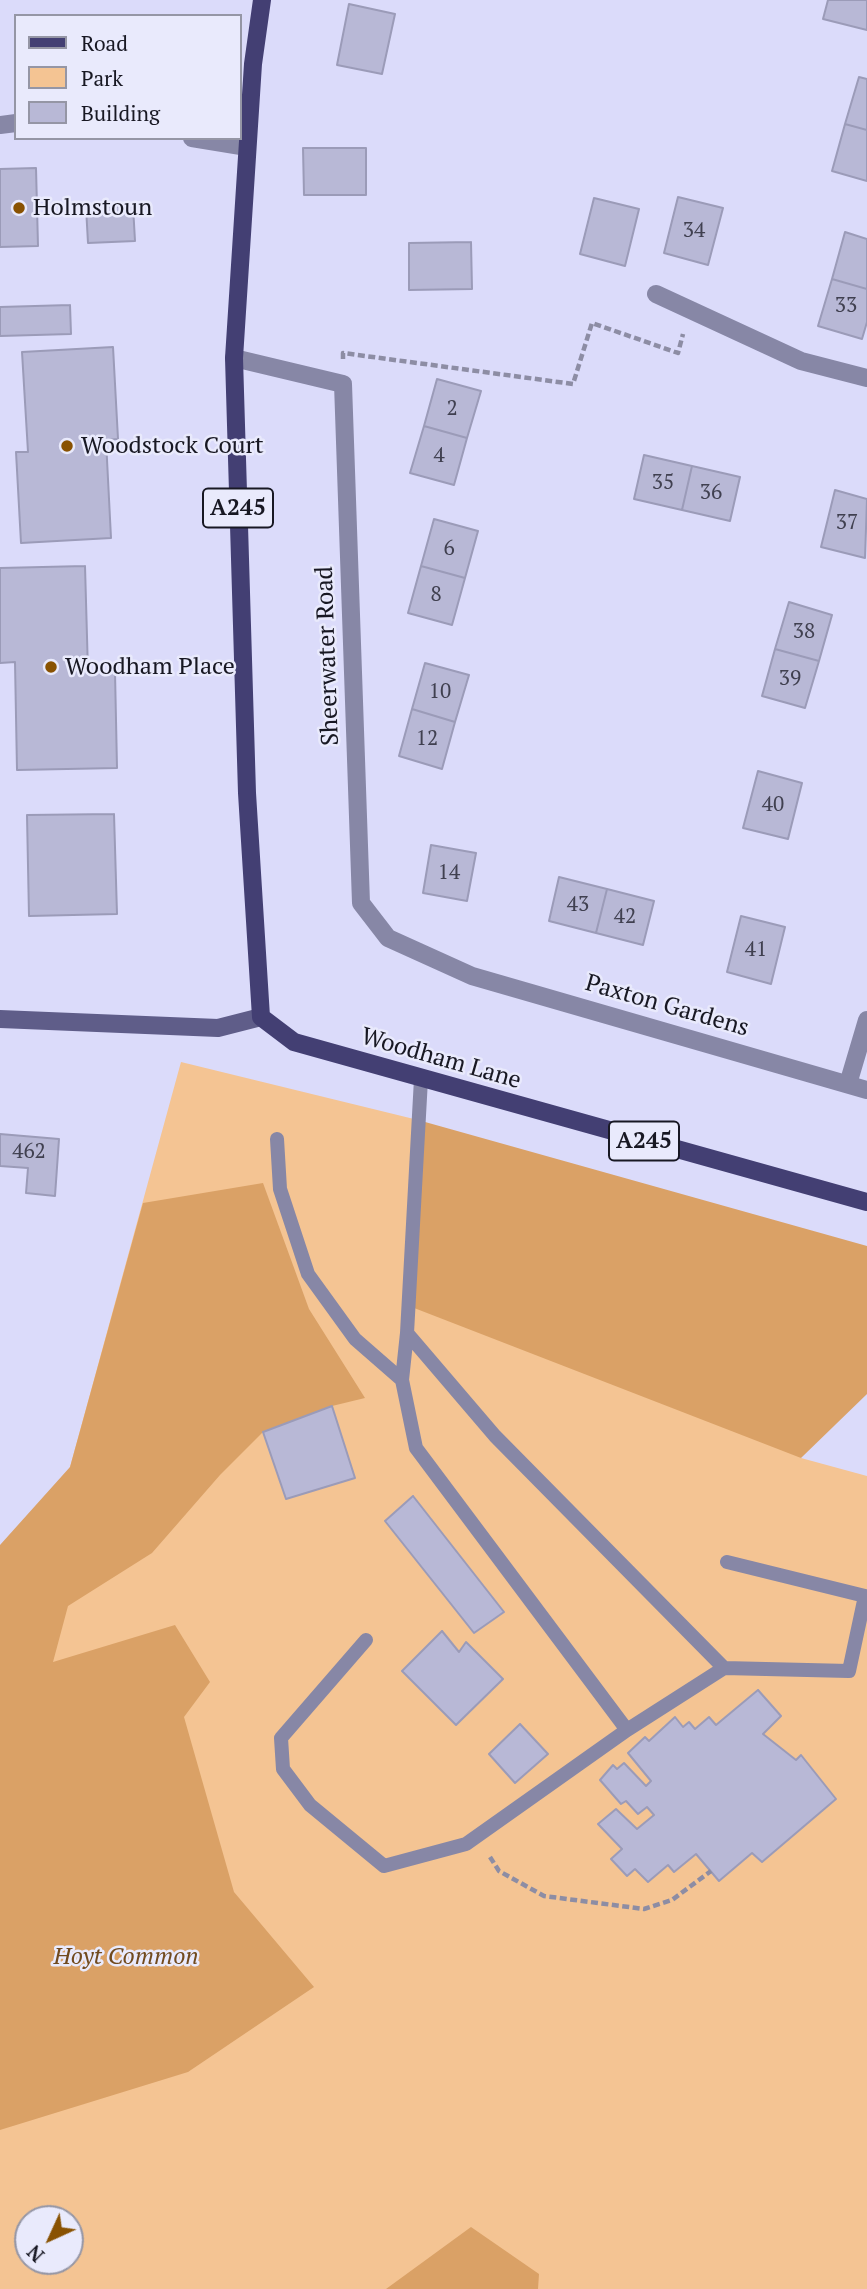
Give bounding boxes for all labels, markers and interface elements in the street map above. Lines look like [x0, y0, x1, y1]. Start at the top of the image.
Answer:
legend [14, 14, 242, 140]
text: Road [81, 29, 128, 57]
text: Park [81, 64, 123, 92]
text: Building [81, 99, 160, 127]
place label: Holmstoun [33, 194, 152, 222]
marker: Holmstoun [11, 200, 27, 216]
house number: 34 [683, 218, 705, 244]
house number: 33 [835, 293, 857, 319]
house number: 2 [446, 396, 458, 422]
place label: Woodstock Court [81, 432, 264, 460]
marker: Woodstock Court [59, 438, 75, 454]
house number: 4 [433, 443, 445, 469]
house number: 35 [652, 470, 674, 496]
house number: 36 [700, 480, 722, 506]
road number: A245 [203, 488, 273, 528]
house number: 37 [836, 510, 858, 536]
house number: 6 [443, 536, 455, 562]
street label: Sheerwater Road [310, 566, 346, 746]
house number: 8 [430, 582, 442, 608]
house number: 38 [793, 619, 815, 645]
place label: Woodham Place [65, 653, 235, 681]
marker: Woodham Place [43, 659, 59, 675]
house number: 39 [779, 666, 801, 692]
house number: 10 [429, 679, 451, 705]
house number: 12 [416, 726, 438, 752]
house number: 40 [762, 792, 784, 818]
house number: 14 [438, 860, 460, 886]
house number: 43 [567, 892, 589, 918]
house number: 42 [614, 904, 636, 930]
house number: 41 [745, 937, 767, 963]
street label: Paxton Gardens [582, 969, 752, 1043]
street label: Woodham Lane [358, 1022, 524, 1096]
road number: A245 [609, 1122, 679, 1160]
house number: 462 [12, 1139, 46, 1165]
park label: Hoyt Common [53, 1943, 199, 1971]
north arrow [14, 2205, 84, 2275]
text: N [21, 2240, 49, 2268]

